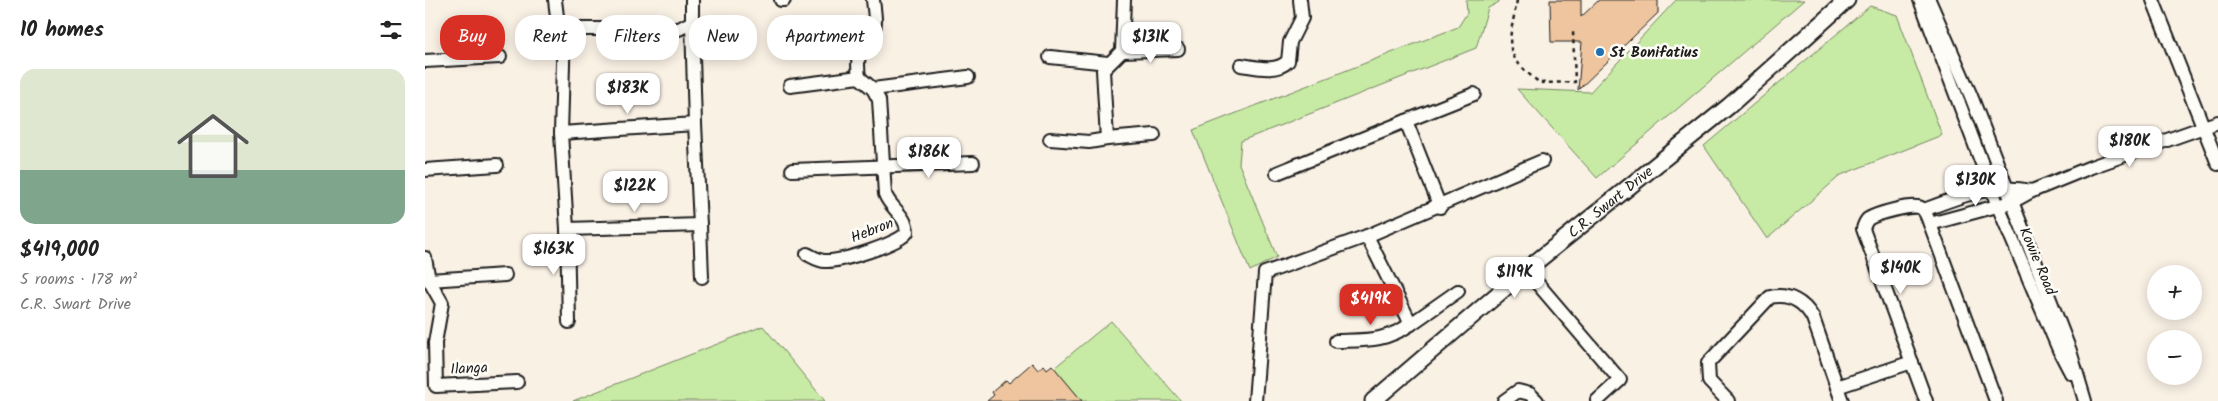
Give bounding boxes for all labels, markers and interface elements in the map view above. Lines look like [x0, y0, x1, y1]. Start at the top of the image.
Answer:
text: 10 homes [20, 14, 104, 47]
chip: Buy [440, 15, 505, 60]
chip: Rent [515, 15, 586, 60]
chip: Filters [596, 15, 679, 60]
chip: New [689, 15, 757, 60]
chip: Apartment [767, 15, 883, 60]
icon: filters [377, 16, 405, 44]
pin: $131K [1116, 22, 1186, 64]
text: $131K [1132, 25, 1170, 50]
place label: St Bonifatius [1610, 41, 1698, 65]
marker: St Bonifatius [1594, 46, 1606, 58]
pin: $183K [593, 72, 663, 115]
text: $183K [607, 76, 649, 101]
icon: home [168, 101, 258, 191]
pin: $180K [2095, 126, 2165, 168]
text: $180K [2109, 129, 2151, 154]
pin: $186K [894, 136, 964, 179]
text: $186K [908, 140, 950, 165]
street label: C.R. Swart Drive [1563, 160, 1659, 245]
pin: $130K [1941, 164, 2011, 207]
text: $130K [1956, 168, 1996, 193]
pin: $122K [600, 170, 670, 213]
text: $122K [614, 174, 656, 199]
street label: Hebron [847, 212, 897, 250]
street label: Kowie Road [2012, 223, 2062, 300]
text: $419,000 [20, 234, 99, 267]
pin: $163K [519, 234, 589, 276]
text: $163K [533, 237, 575, 262]
pin: $140K [1866, 252, 1936, 295]
pin: $119K [1480, 256, 1550, 299]
text: $140K [1881, 256, 1921, 281]
text: $119K [1497, 260, 1533, 285]
map controls [2147, 265, 2202, 385]
button: + [2147, 265, 2202, 320]
text: 5 rooms · 178 m² [20, 267, 137, 292]
pin: $419K [1336, 284, 1406, 326]
text: $419K [1351, 287, 1391, 312]
text: C.R. Swart Drive [20, 292, 131, 317]
button: − [2147, 330, 2202, 385]
street label: Ilanga [450, 356, 488, 382]

